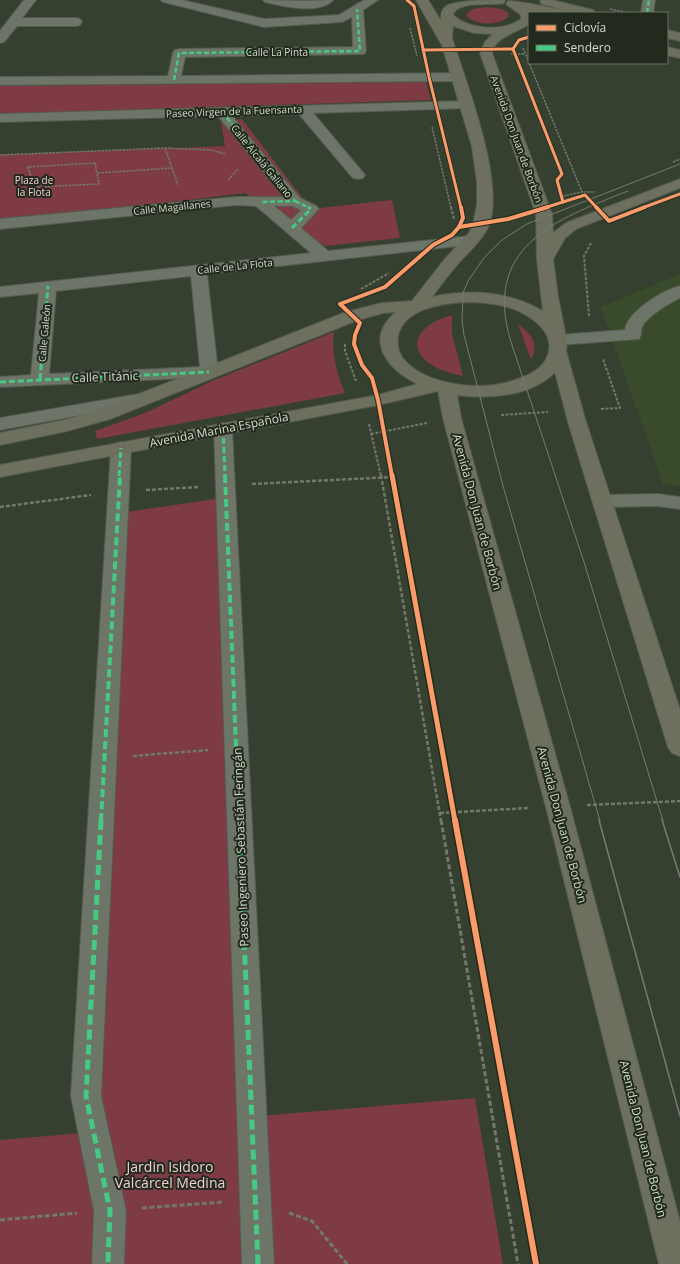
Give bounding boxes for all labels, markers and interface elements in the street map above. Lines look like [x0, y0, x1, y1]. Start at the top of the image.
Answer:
legend [528, 12, 668, 64]
text: Ciclovía [564, 19, 606, 36]
text: Sendero [564, 39, 611, 56]
street label: Calle La Pinta [246, 45, 308, 59]
street label: Avenida Don Juan de Borbón [487, 74, 547, 204]
street label: Paseo Virgen de la Fuensanta [166, 102, 302, 120]
street label: Calle Alcalá Galiano [228, 121, 296, 201]
park label: Plaza de la Flota [15, 173, 54, 199]
street label: Calle Magallanes [133, 196, 212, 218]
street label: Calle de La Flota [197, 255, 273, 277]
street label: Calle Galeón [34, 303, 54, 363]
street label: Calle Titánic [71, 367, 139, 386]
street label: Avenida Marina Española [148, 408, 290, 451]
street label: Avenida Don Juan de Borbón [448, 432, 507, 592]
street label: Avenida Don Juan de Borbón [533, 745, 592, 905]
street label: Paseo Ingeniero Sebastián Feringán [229, 747, 252, 947]
street label: Avenida Don Juan de Borbón [616, 1059, 671, 1219]
park label: Jardin Isidoro Valcárcel Medina [115, 1157, 225, 1192]

